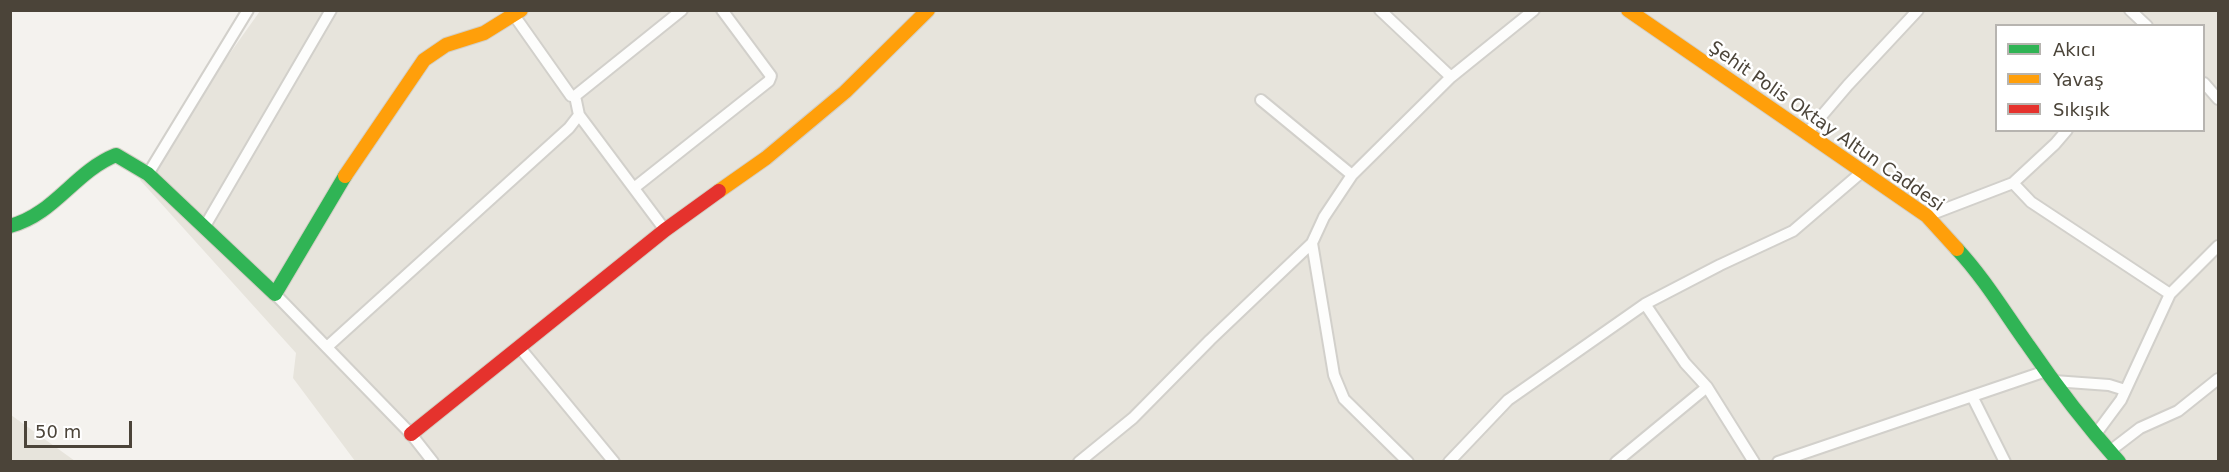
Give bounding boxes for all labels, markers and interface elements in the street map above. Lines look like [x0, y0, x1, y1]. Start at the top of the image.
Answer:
legend [1995, 24, 2205, 132]
street label: Şehit Polis Oktay Altun Caddesi [1704, 37, 1948, 217]
text: Akıcı [2053, 39, 2096, 60]
text: Yavaş [2053, 69, 2104, 90]
text: Sıkışık [2053, 99, 2110, 120]
scale bar [27, 409, 135, 447]
text: 50 m [35, 421, 81, 442]

